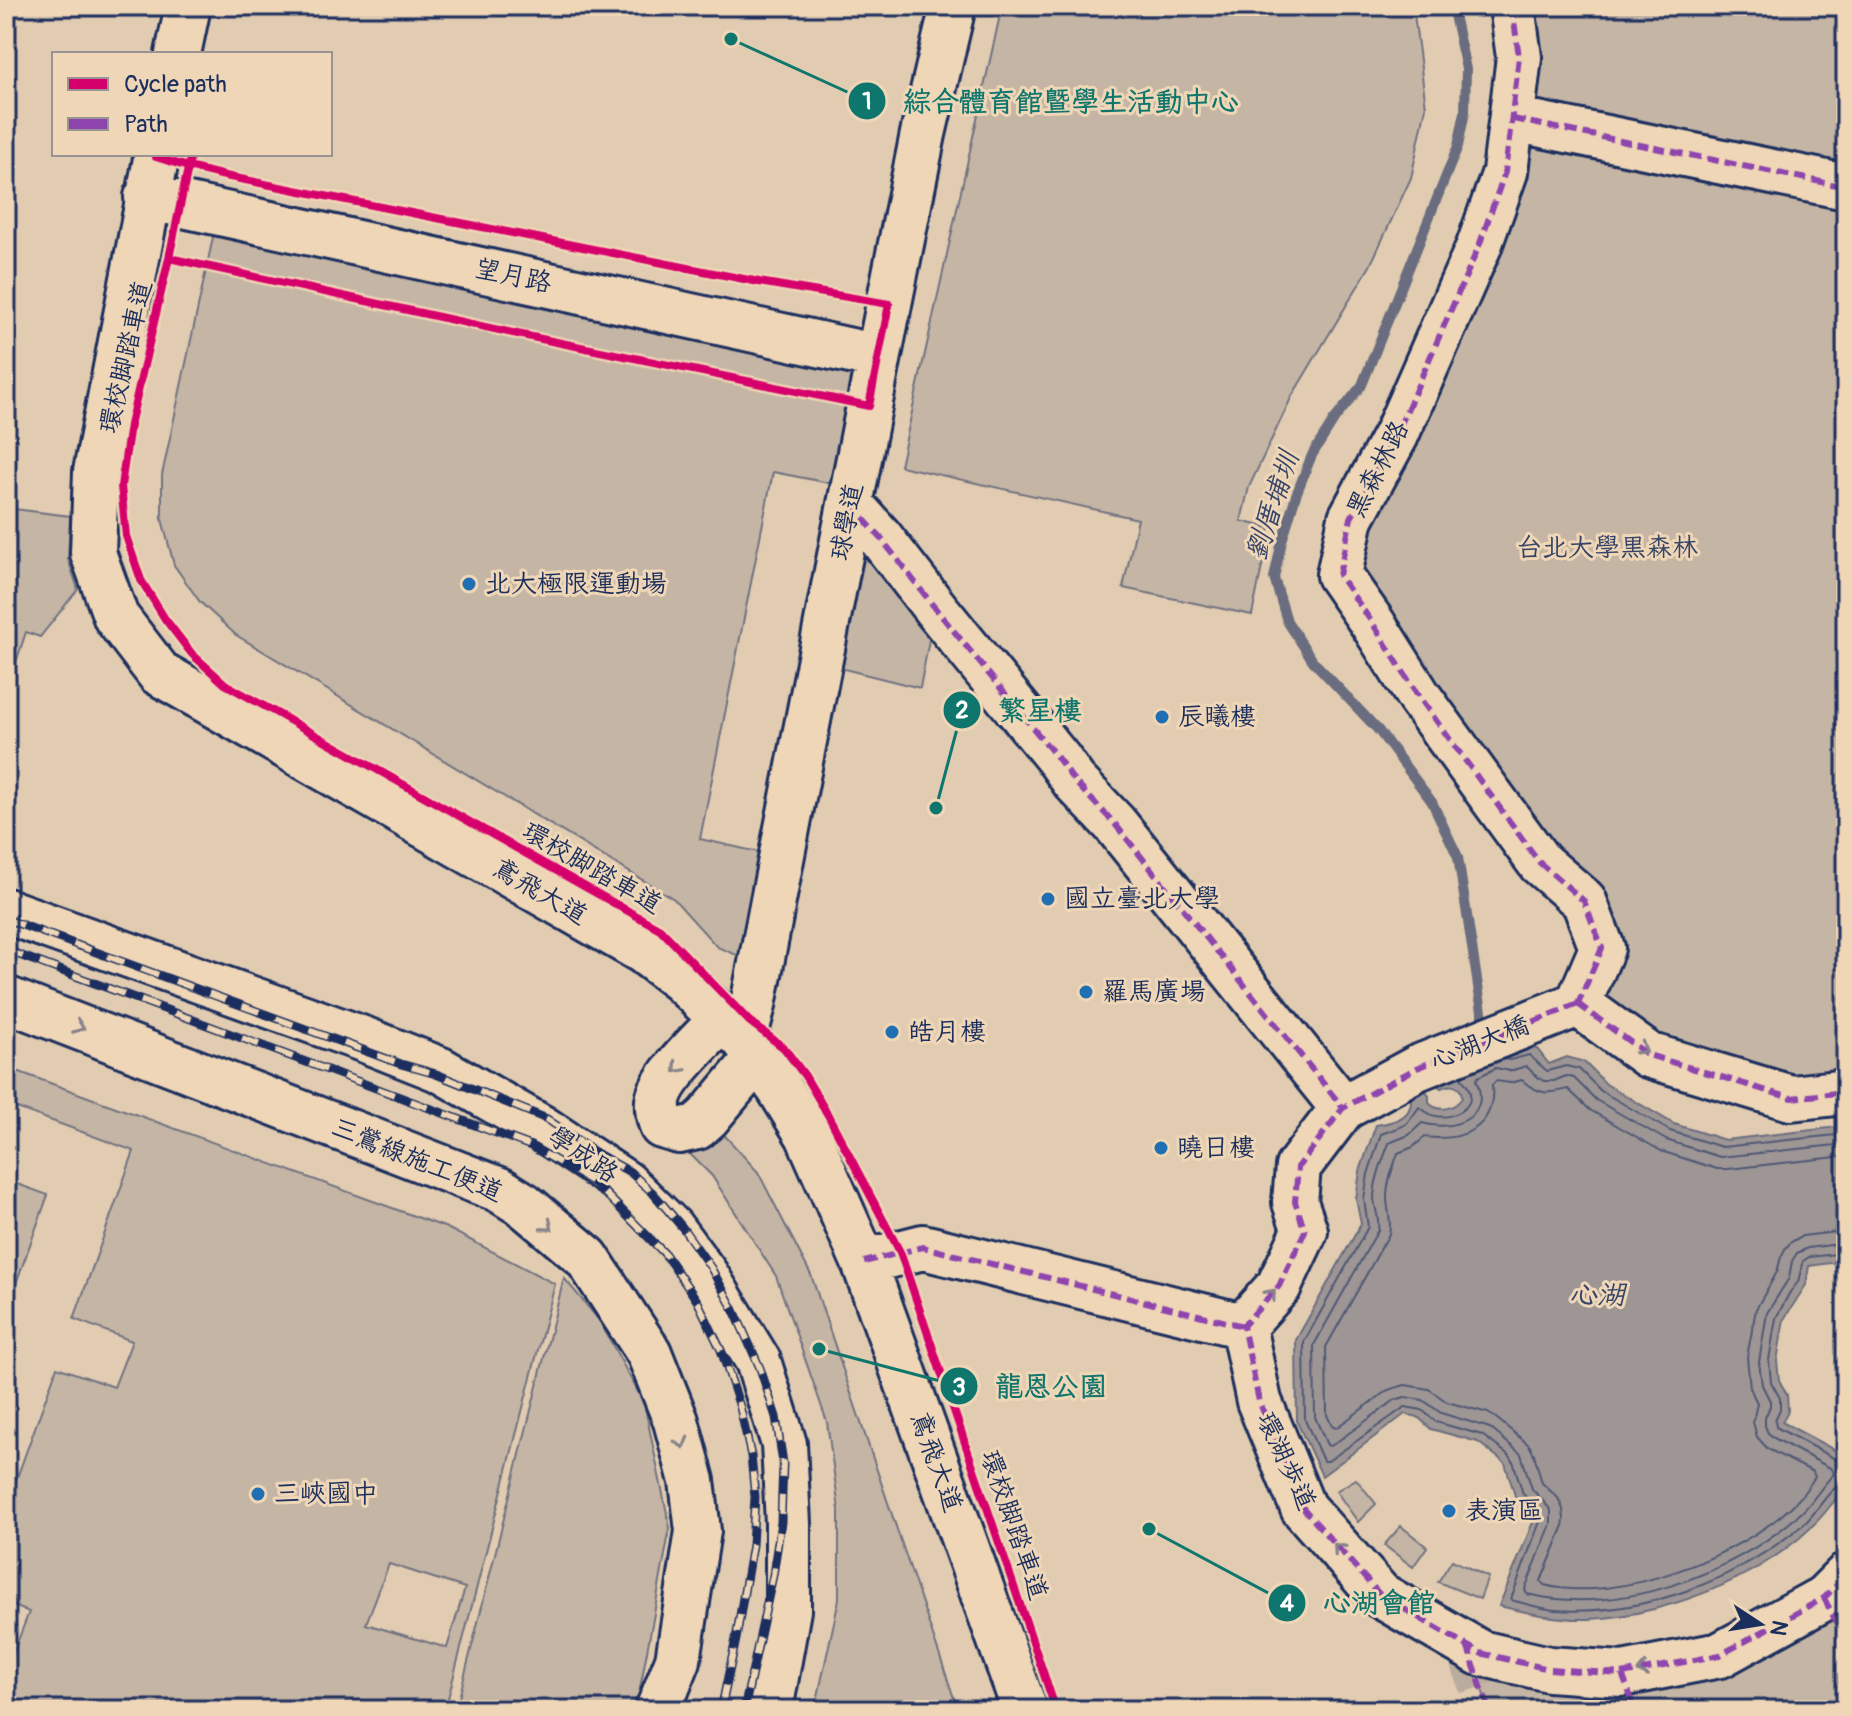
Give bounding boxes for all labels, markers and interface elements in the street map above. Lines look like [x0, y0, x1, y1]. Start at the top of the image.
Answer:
legend [52, 52, 332, 156]
text: Cycle path [124, 70, 227, 99]
callout: 綜合體育館暨學生活動中心 [847, 75, 1255, 127]
text: 綜合體育館暨學生活動中心 [903, 85, 1239, 120]
text: 1 [862, 87, 872, 116]
text: Path [124, 110, 168, 139]
street label: 望月路 [472, 252, 554, 300]
street label: 環校脚踏車道 [93, 277, 159, 437]
street label: 黑森林路 [1340, 415, 1416, 523]
water label: 劉厝埔圳 [1239, 444, 1308, 565]
street label: 球學道 [824, 481, 870, 563]
park label: 台北大學黒森林 [1516, 532, 1698, 564]
place label: 北大極限運動場 [485, 568, 667, 600]
marker: 北大極限運動場 [460, 575, 478, 593]
callout: 繁星樓 [942, 684, 1098, 736]
text: 繁星樓 [998, 694, 1082, 729]
text: 2 [955, 696, 969, 725]
place label: 辰曦樓 [1178, 701, 1256, 733]
marker: 辰曦樓 [1153, 708, 1171, 726]
street label: 環校脚踏車道 [516, 815, 668, 921]
street label: 鳶飛大道 [487, 852, 593, 932]
place label: 國立臺北大學 [1064, 883, 1220, 915]
marker: 國立臺北大學 [1039, 890, 1057, 908]
place label: 羅馬廣場 [1102, 976, 1206, 1008]
marker: 羅馬廣場 [1077, 983, 1095, 1001]
street label: 心湖大橋 [1426, 1009, 1534, 1077]
place label: 皓月樓 [908, 1016, 986, 1048]
one-way arrow [71, 1017, 85, 1034]
marker: 皓月樓 [883, 1023, 901, 1041]
one-way arrow [1633, 1040, 1647, 1055]
one-way arrow [673, 1058, 687, 1073]
street label: 三鶯線施工便道 [327, 1111, 507, 1209]
street label: 學成路 [542, 1120, 624, 1190]
place label: 曉日樓 [1177, 1132, 1255, 1164]
marker: 曉日樓 [1152, 1139, 1170, 1157]
one-way arrow [539, 1216, 554, 1231]
water label: 心湖 [1569, 1278, 1628, 1313]
one-way arrow [1261, 1289, 1276, 1304]
callout: 龍恩公園 [939, 1360, 1123, 1412]
text: 龍恩公園 [995, 1370, 1107, 1405]
text: 3 [952, 1373, 966, 1402]
street label: 環湖歩道 [1250, 1407, 1322, 1515]
street label: 鳶飛大道 [903, 1408, 969, 1516]
one-way arrow [673, 1436, 689, 1450]
street label: 環校脚踏車道 [973, 1446, 1055, 1604]
place label: 三峽國中 [274, 1478, 378, 1510]
marker: 三峽國中 [249, 1485, 267, 1503]
place label: 表演區 [1465, 1495, 1543, 1527]
marker: 表演區 [1440, 1502, 1458, 1520]
one-way arrow [1334, 1542, 1348, 1557]
callout: 心湖會館 [1267, 1577, 1451, 1629]
north arrow [1720, 1584, 1800, 1664]
text: 心湖會館 [1323, 1586, 1435, 1621]
text: 4 [1280, 1589, 1294, 1618]
text: N [1763, 1618, 1794, 1638]
one-way arrow [1637, 1661, 1650, 1678]

